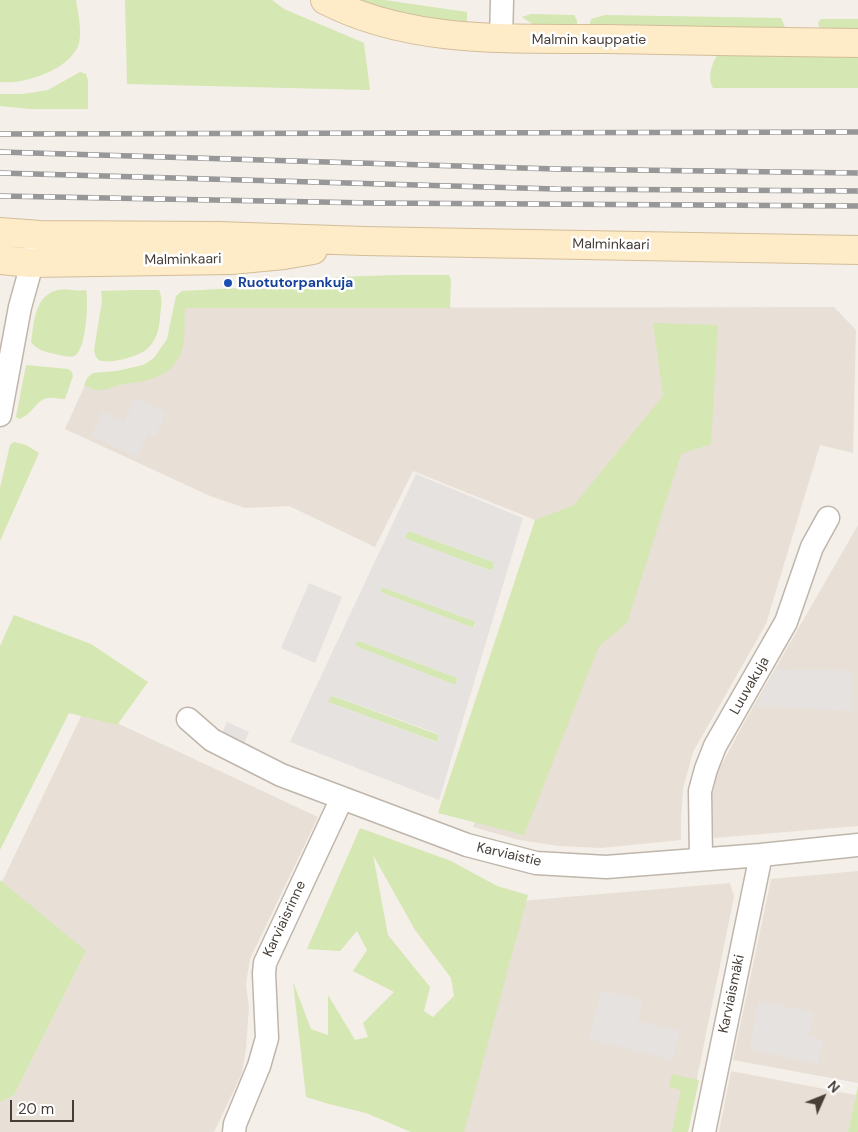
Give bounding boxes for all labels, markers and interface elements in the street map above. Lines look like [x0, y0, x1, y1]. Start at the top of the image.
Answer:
street label: Malmin kauppatie [532, 32, 646, 48]
street label: Malminkaari [572, 236, 650, 254]
street label: Malminkaari [144, 251, 222, 269]
place label: Ruotutorpankuja [238, 275, 353, 291]
marker: Ruotutorpankuja [222, 277, 234, 289]
street label: Luuvakuja [727, 654, 773, 718]
street label: Karviaistie [475, 839, 543, 871]
street label: Karviaisrinne [260, 878, 310, 960]
street label: Karviaismäki [715, 953, 749, 1035]
north arrow [798, 1072, 848, 1122]
text: N [824, 1077, 844, 1097]
scale bar [12, 1090, 76, 1122]
text: 20 m [18, 1099, 54, 1119]

